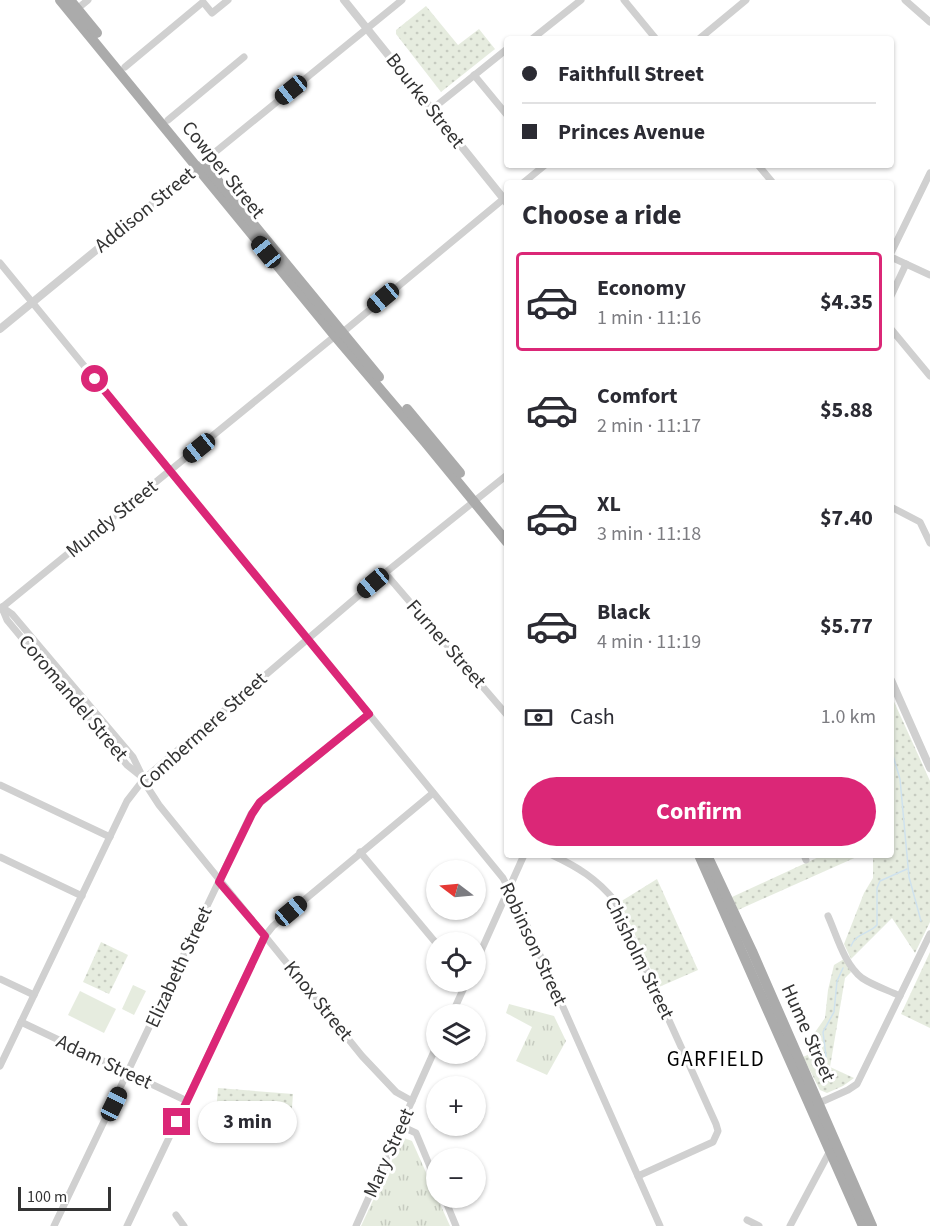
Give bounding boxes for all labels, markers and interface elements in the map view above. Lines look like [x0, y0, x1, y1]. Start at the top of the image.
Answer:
street label: Bourke Street [379, 47, 471, 155]
text: Faithfull Street [558, 58, 704, 90]
car [271, 72, 311, 108]
street label: Cowper Street [175, 115, 271, 225]
text: Princes Avenue [558, 116, 705, 148]
street label: Addison Street [89, 161, 201, 259]
text: Choose a ride [522, 196, 682, 235]
car [248, 232, 284, 272]
text: Economy [597, 272, 686, 304]
icon: car [525, 275, 579, 329]
car [363, 280, 403, 316]
text: $4.35 [820, 286, 873, 318]
text: 1 min · 11:16 [597, 304, 701, 332]
route start [81, 365, 108, 392]
text: Comfort [597, 380, 678, 412]
icon: car [525, 383, 579, 437]
text: $5.88 [820, 394, 873, 426]
text: 2 min · 11:17 [597, 412, 701, 440]
car [179, 430, 219, 466]
street label: Mundy Street [60, 473, 164, 565]
text: XL [597, 488, 621, 520]
icon: car [525, 491, 579, 545]
text: $7.40 [820, 502, 873, 534]
text: 3 min · 11:18 [597, 520, 701, 548]
car [353, 565, 393, 601]
street label: Furner Street [400, 594, 493, 695]
text: Black [597, 596, 651, 628]
icon: car [525, 599, 579, 653]
text: $5.77 [820, 610, 873, 642]
text: 4 min · 11:19 [597, 628, 701, 656]
street label: Coromandel Street [12, 629, 135, 768]
street label: Combermere Street [133, 666, 273, 796]
icon: cash [522, 701, 555, 734]
text: Cash [570, 701, 615, 733]
text: 1.0 km [821, 703, 876, 731]
button: Confirm [522, 777, 876, 846]
north arrow [426, 860, 486, 920]
map controls [426, 860, 486, 1208]
street label: Robinson Street [492, 878, 574, 1010]
street label: Chisholm Street [597, 892, 681, 1024]
car [271, 893, 311, 929]
street label: Elizabeth Street [139, 901, 220, 1032]
button: locate [426, 932, 486, 992]
street label: Knox Street [277, 955, 359, 1047]
street label: Hume Street [774, 980, 842, 1087]
button: layers [426, 1004, 486, 1064]
street label: Adam Street [52, 1028, 157, 1096]
district label: GARFIELD [667, 1044, 765, 1074]
button: + [426, 1076, 486, 1136]
car [98, 1084, 130, 1124]
callout: 3 min [198, 1101, 297, 1143]
street label: Mary Street [357, 1103, 421, 1202]
route end [163, 1108, 190, 1135]
text: 3 min [223, 1108, 272, 1136]
button: − [426, 1148, 486, 1208]
scale bar [18, 1184, 111, 1212]
text: 100 m [27, 1186, 67, 1208]

